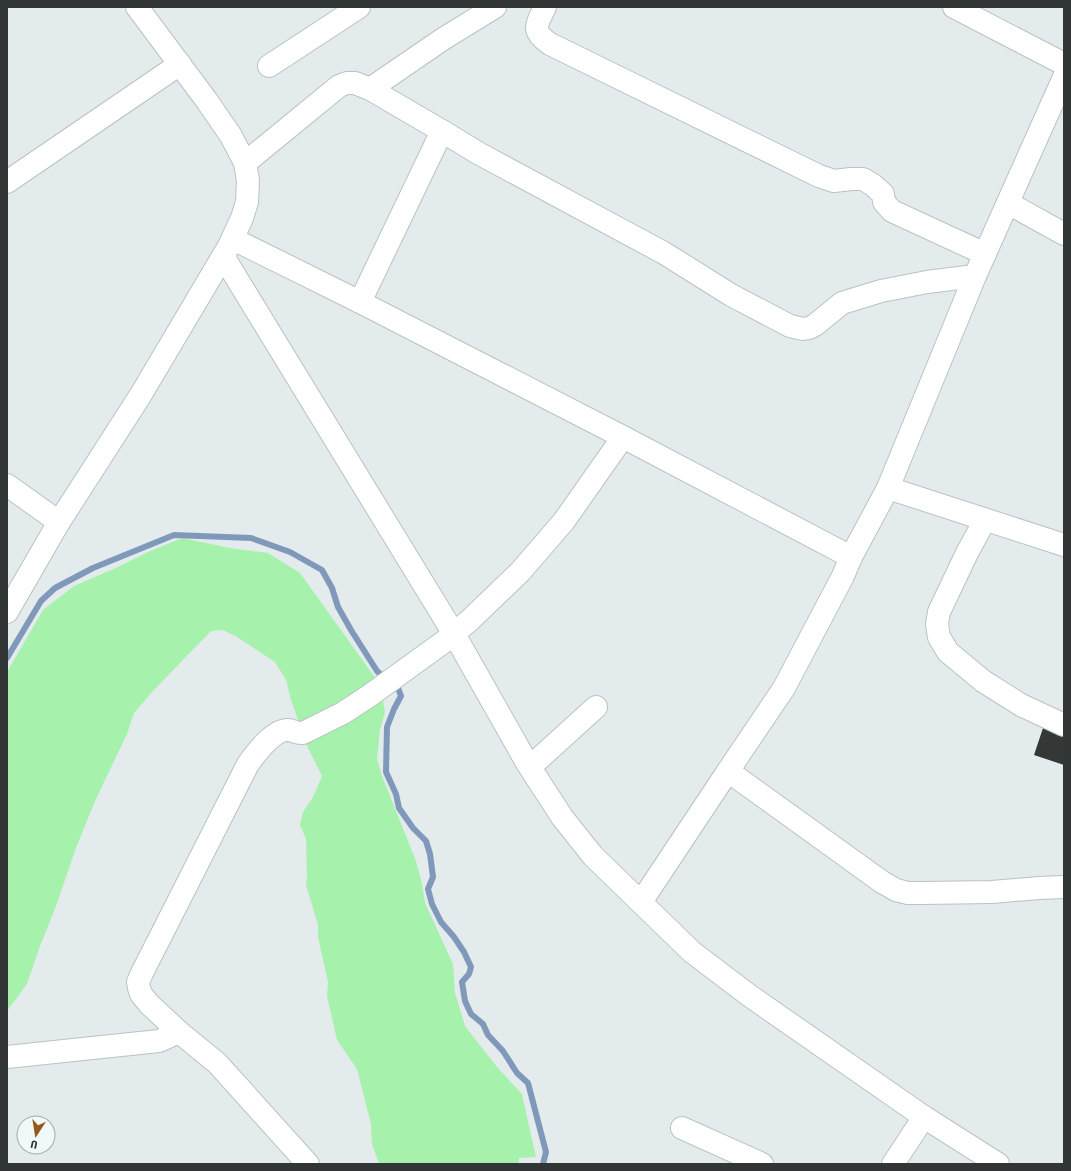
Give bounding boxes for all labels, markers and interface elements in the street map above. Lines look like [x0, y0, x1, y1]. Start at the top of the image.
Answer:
north arrow [16, 1115, 56, 1155]
text: U [30, 1137, 39, 1151]

